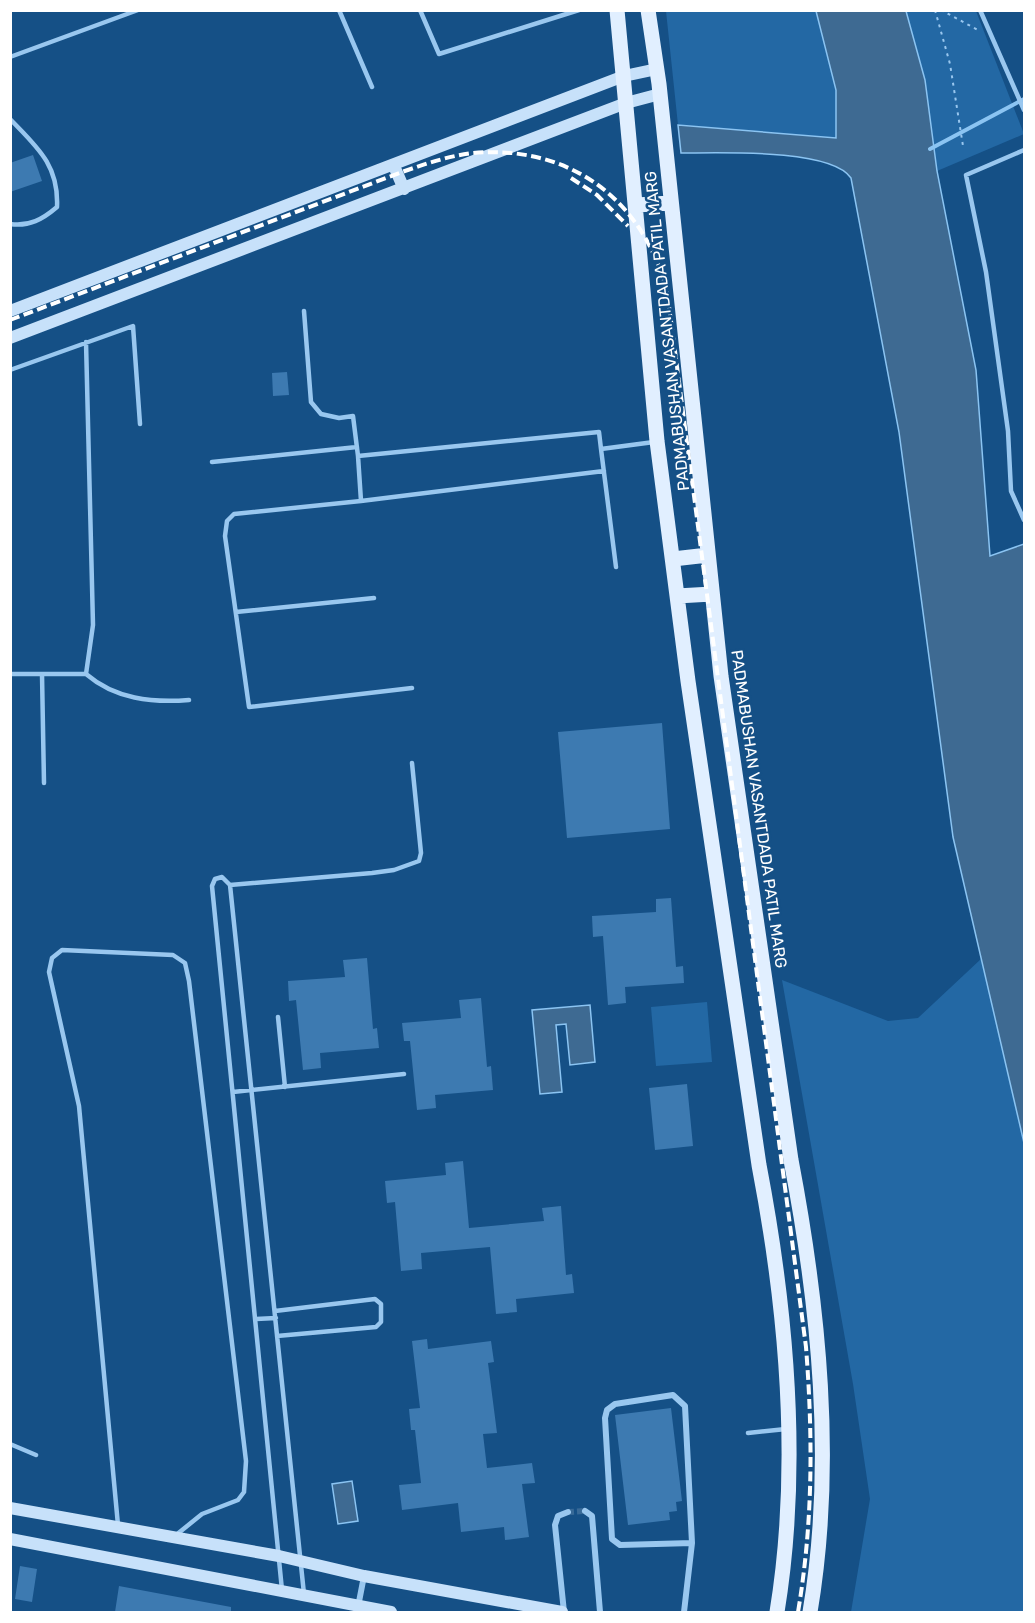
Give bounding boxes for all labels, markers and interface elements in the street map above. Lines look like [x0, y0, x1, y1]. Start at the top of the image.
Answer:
street label: PADMABUSHAN VASANTDADA PATIL MARG [641, 170, 693, 492]
street label: PADMABUSHAN VASANTDADA PATIL MARG [727, 649, 791, 969]

